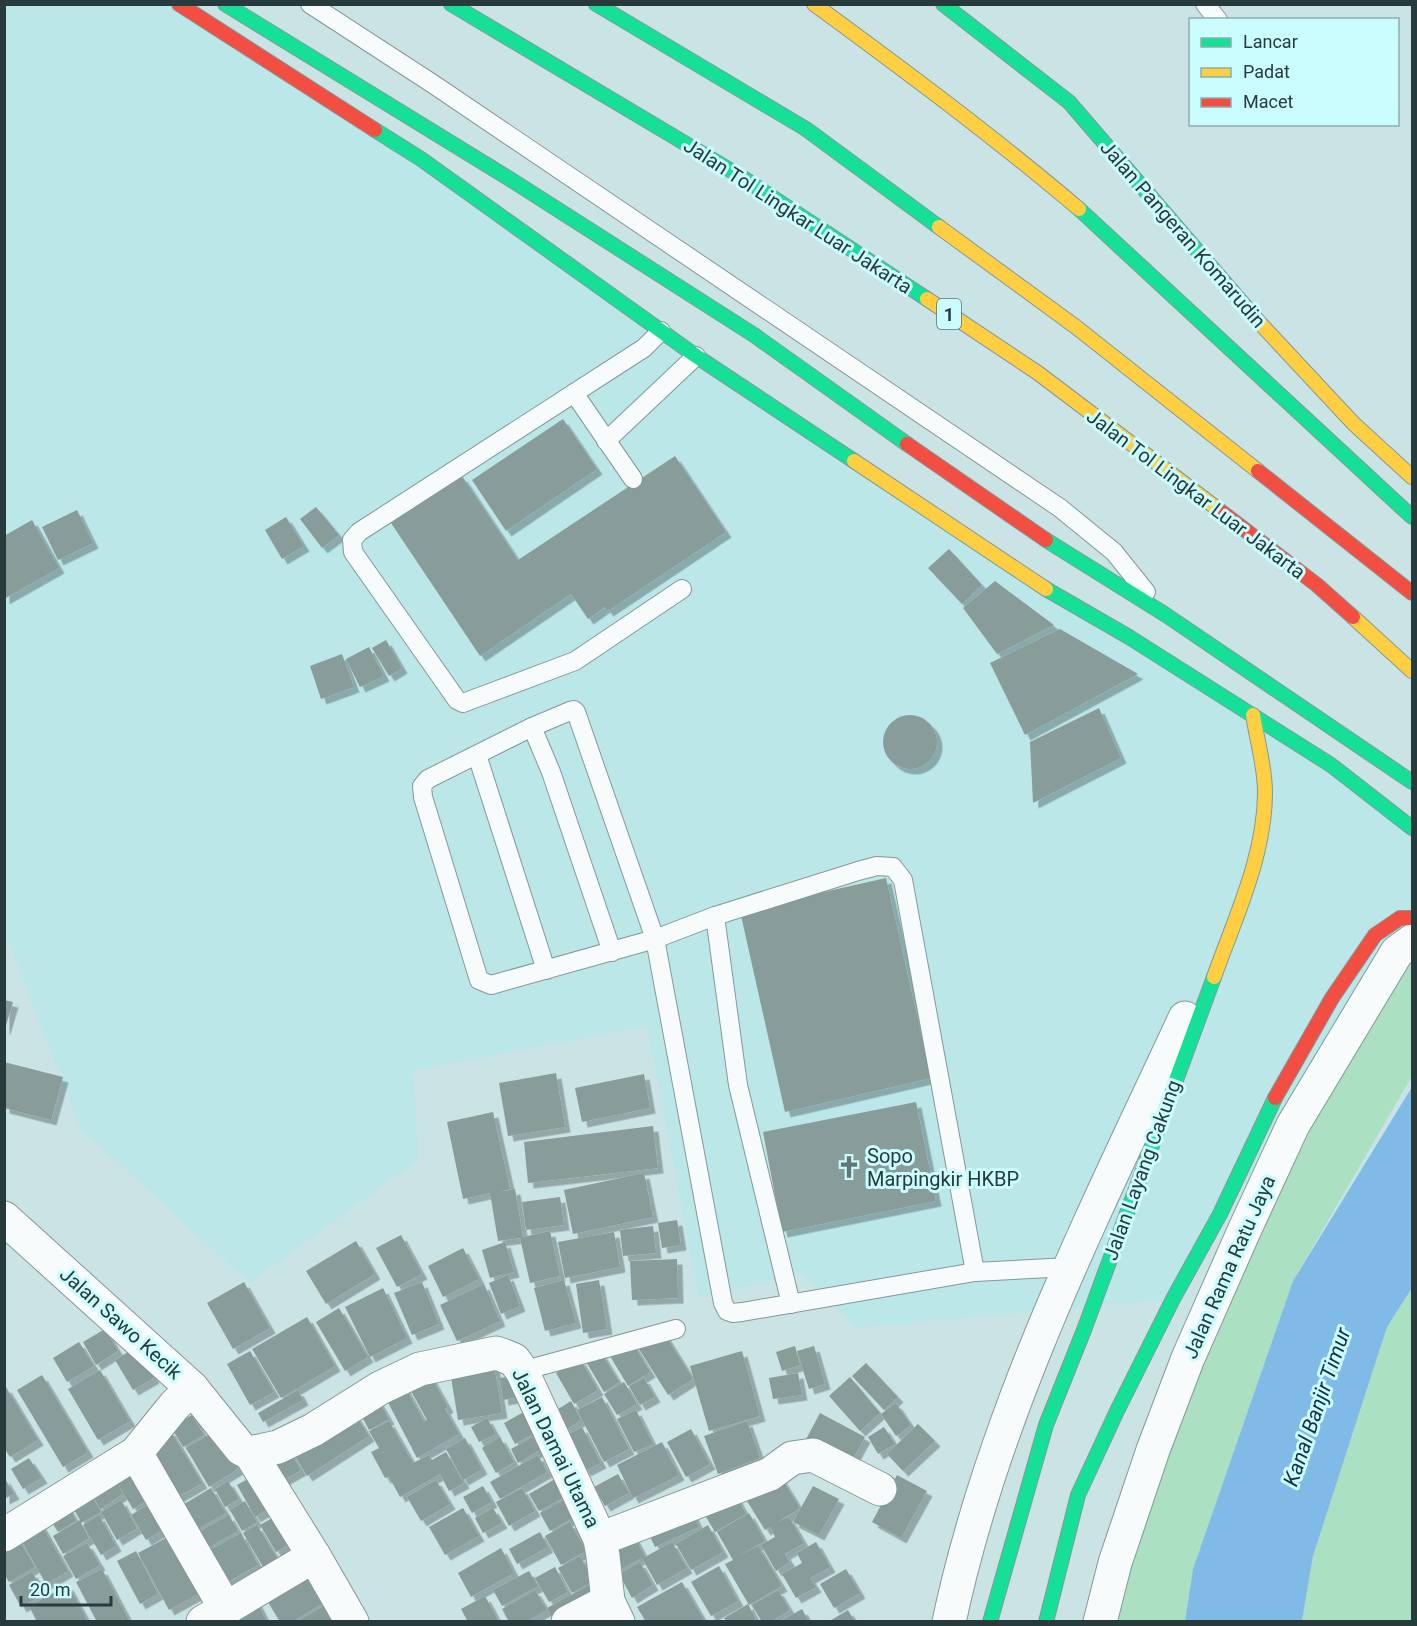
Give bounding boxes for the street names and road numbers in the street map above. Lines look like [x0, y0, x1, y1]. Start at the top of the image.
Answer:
street label: Jalan Tol Lingkar Luar Jakarta [679, 133, 917, 299]
street label: Jalan Pangeran Komarudin [1095, 135, 1271, 333]
road number: 1 [937, 299, 961, 329]
street label: Jalan Tol Lingkar Luar Jakarta [1082, 404, 1310, 584]
street label: Jalan Layang Cakung [1098, 1077, 1186, 1263]
street label: Jalan Rama Ratu Jaya [1178, 1172, 1280, 1362]
street label: Jalan Sawo Kecik [55, 1262, 188, 1385]
street label: Jalan Damai Utama [507, 1364, 605, 1532]

